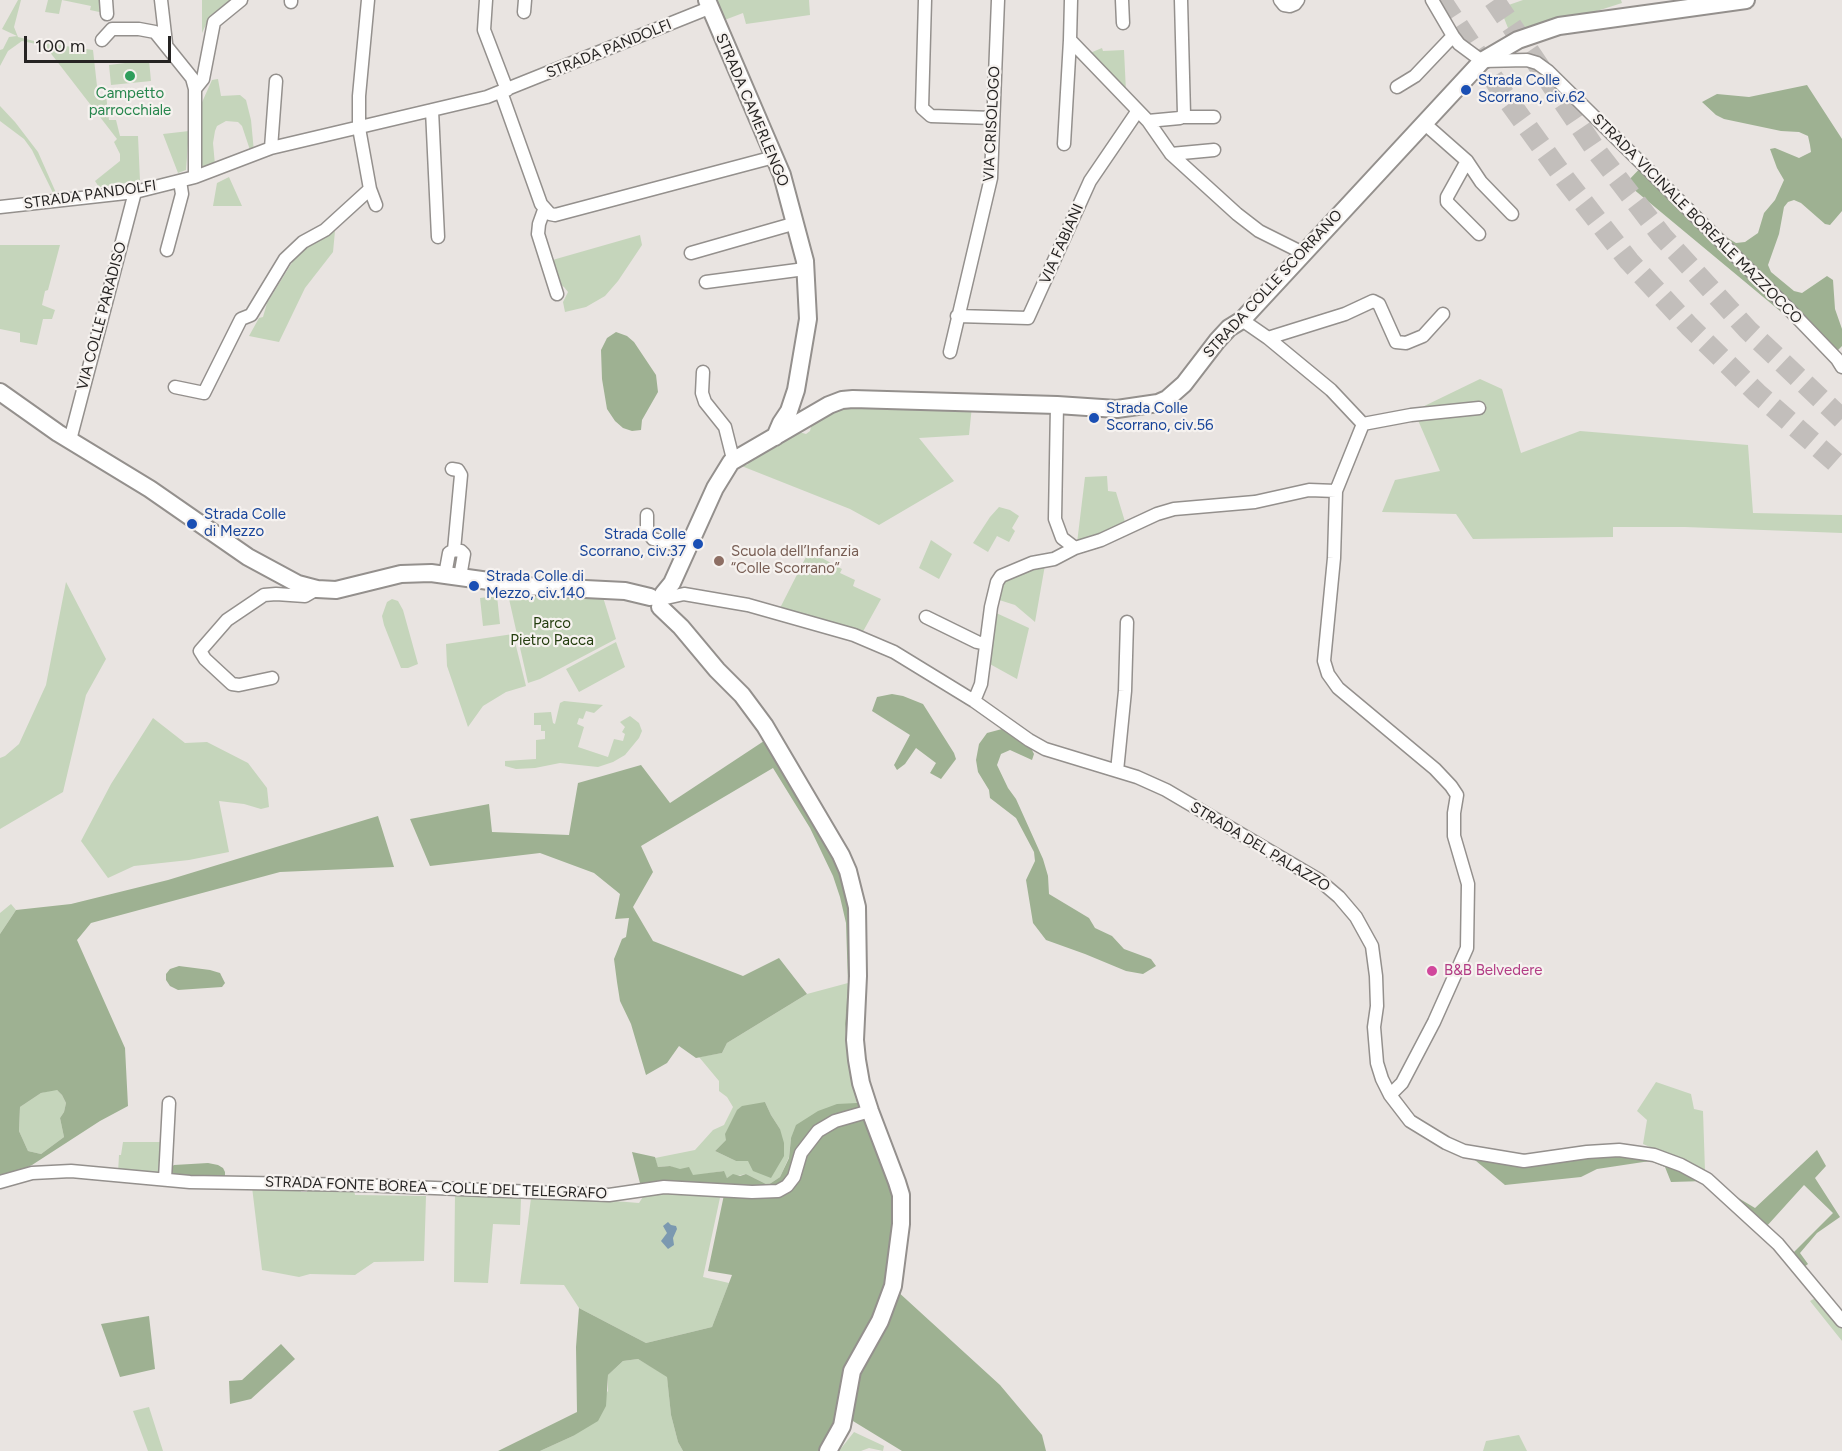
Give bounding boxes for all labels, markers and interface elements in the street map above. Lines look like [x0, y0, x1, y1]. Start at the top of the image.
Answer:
street label: STRADA PANDOLFI [544, 16, 674, 82]
scale bar [27, 24, 174, 62]
street label: STRADA CAMERLENGO [712, 31, 792, 189]
text: 100 m [35, 35, 85, 57]
street label: VIA CRISOLOGO [980, 66, 1004, 182]
marker: Campetto parrocchiale [123, 69, 137, 83]
place label: Strada Colle Scorrano, civ.62 [1478, 72, 1585, 107]
marker: Strada Colle Scorrano, civ.62 [1459, 83, 1473, 97]
place label: Campetto parrocchiale [89, 85, 171, 120]
street label: STRADA VICINALE BOREALE MAZZOCCO [1588, 110, 1806, 328]
street label: STRADA PANDOLFI [23, 177, 157, 213]
street label: VIA FABIANI [1036, 201, 1088, 287]
street label: STRADA COLLE SCORRANO [1200, 206, 1346, 362]
street label: VIA COLLE PARADISO [74, 240, 130, 392]
place label: Strada Colle Scorrano, civ.56 [1106, 400, 1214, 435]
marker: Strada Colle Scorrano, civ.56 [1087, 411, 1101, 425]
place label: Strada Colle di Mezzo [204, 506, 286, 541]
marker: Strada Colle di Mezzo [185, 517, 199, 531]
place label: Strada Colle Scorrano, civ.37 [579, 526, 686, 561]
marker: Strada Colle Scorrano, civ.37 [691, 537, 705, 551]
place label: Scuola dell’Infanzia “Colle Scorrano” [731, 543, 859, 578]
marker: Scuola dell’Infanzia “Colle Scorrano” [712, 554, 726, 568]
place label: Strada Colle di Mezzo, civ.140 [486, 568, 585, 603]
marker: Strada Colle di Mezzo, civ.140 [467, 579, 481, 593]
park label: Parco Pietro Pacca [510, 615, 594, 650]
street label: STRADA DEL PALAZZO [1187, 798, 1333, 896]
place label: B&B Belvedere [1444, 962, 1542, 980]
marker: B&B Belvedere [1425, 964, 1439, 978]
street label: STRADA FONTE BOREA - COLLE DEL TELEGRAFO [265, 1173, 607, 1203]

